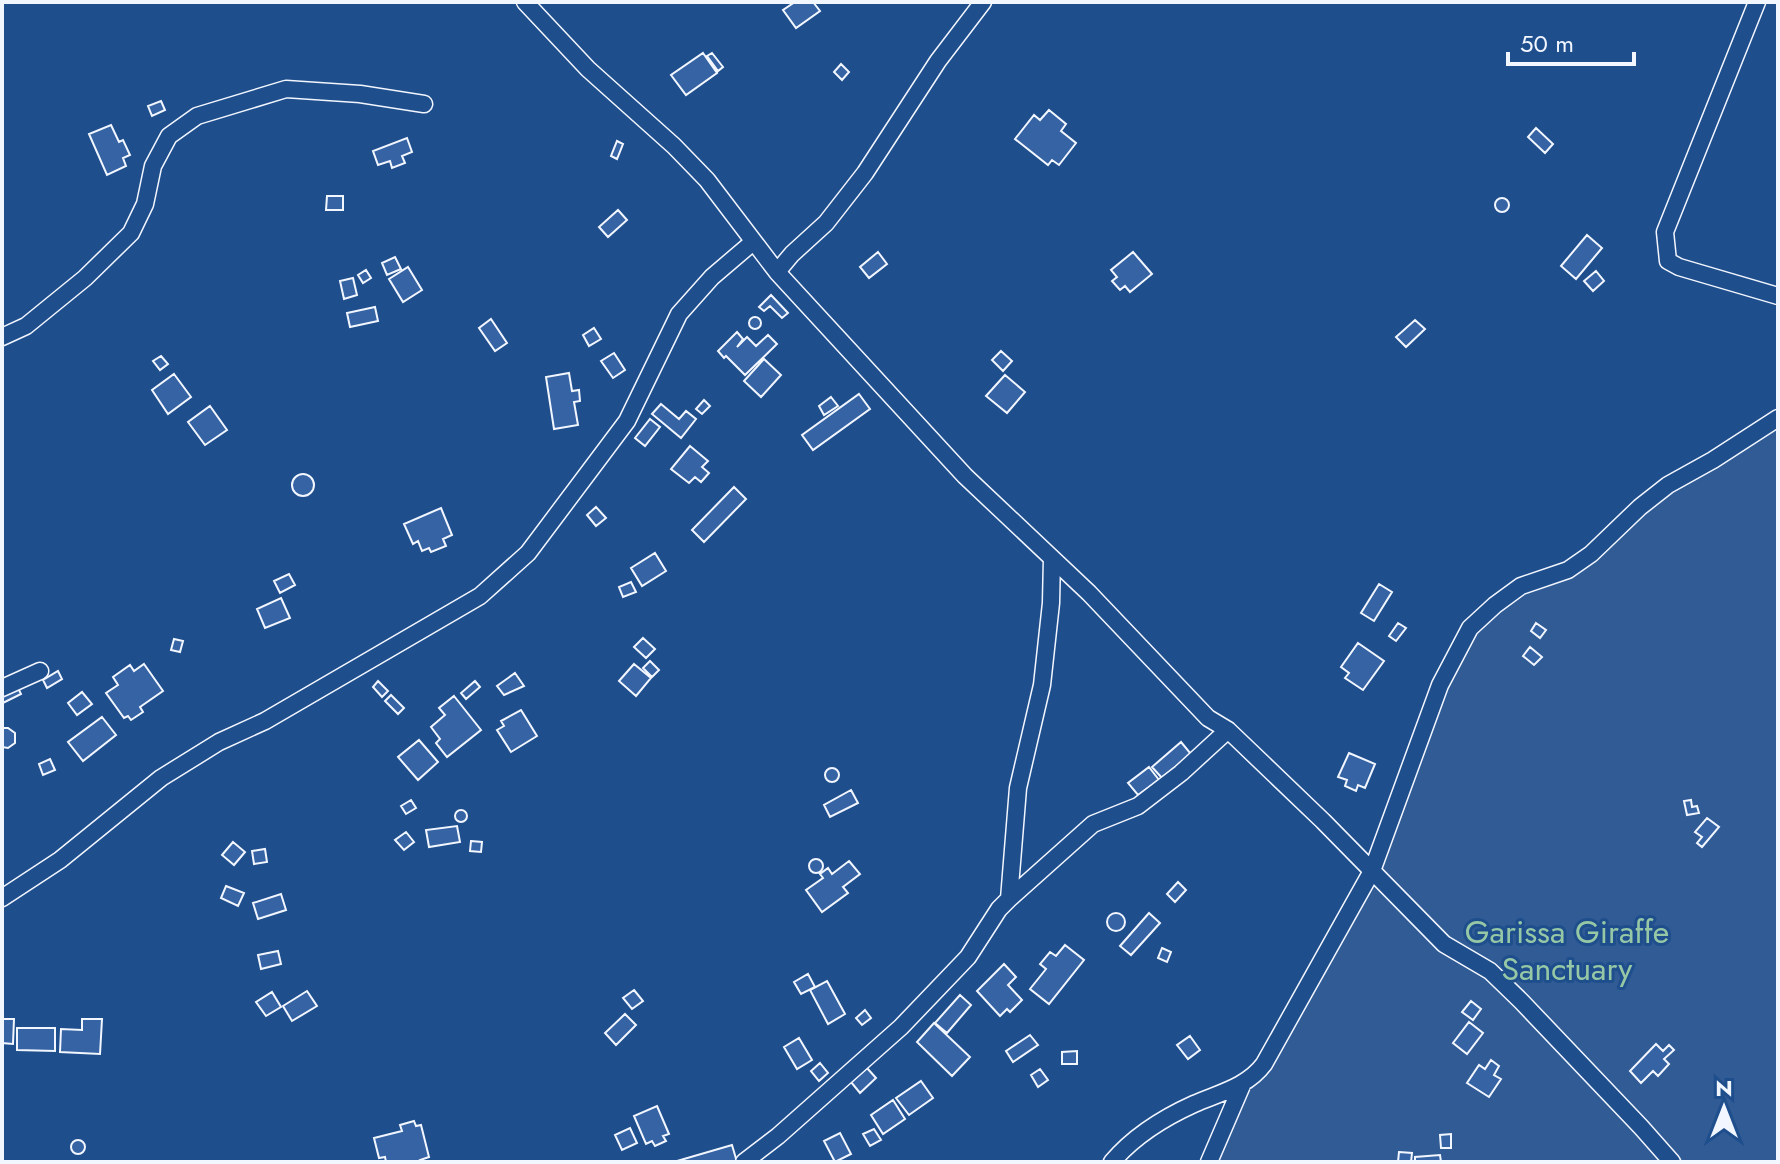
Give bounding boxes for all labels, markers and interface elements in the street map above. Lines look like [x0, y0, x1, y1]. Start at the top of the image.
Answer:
scale bar [1508, 16, 1634, 66]
text: 50 m [1520, 26, 1574, 61]
park label: Garissa Giraffe Sanctuary [1465, 909, 1669, 992]
north arrow [1684, 1068, 1764, 1148]
text: N [1715, 1072, 1733, 1104]

